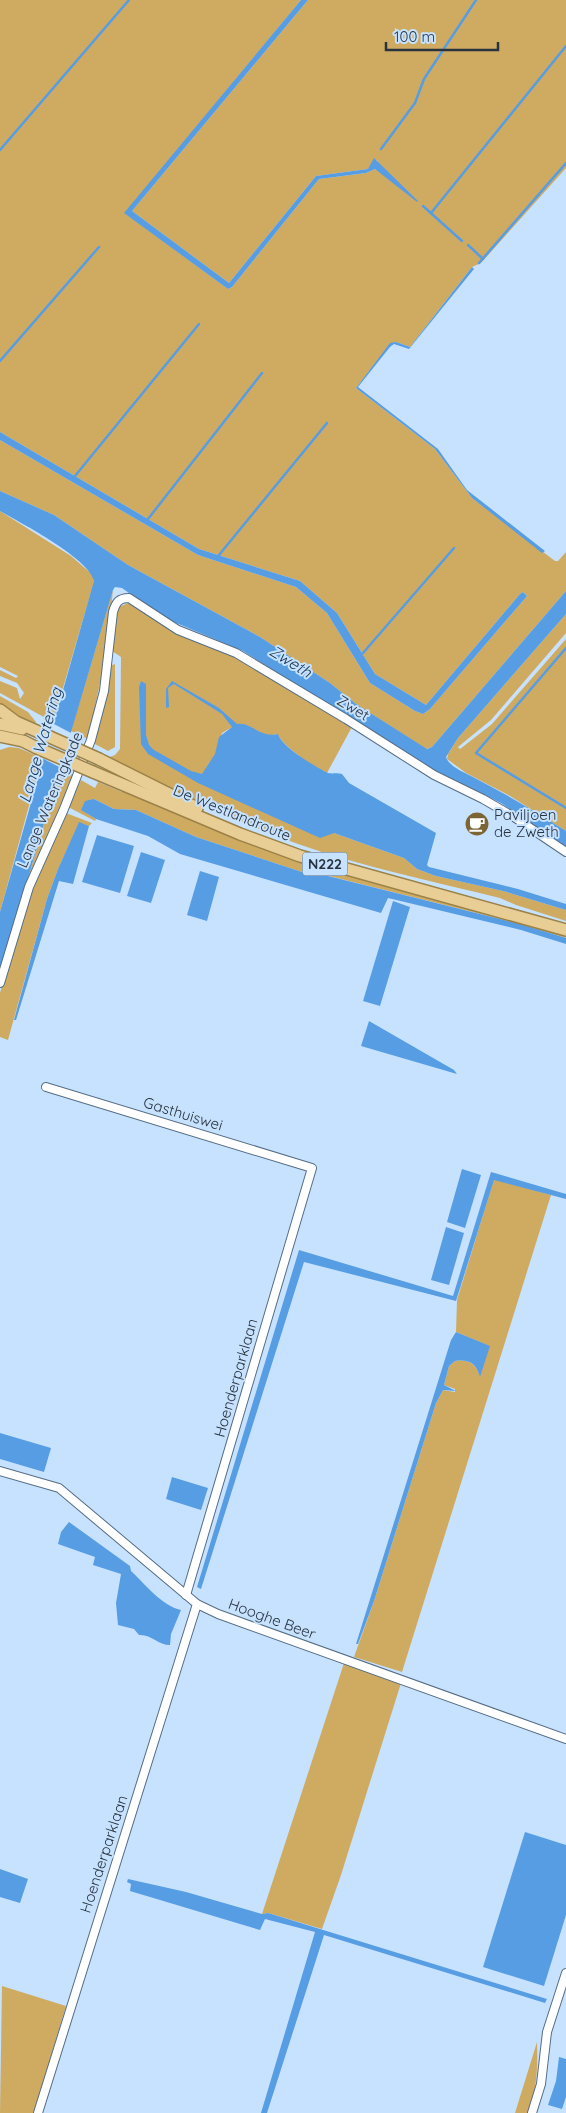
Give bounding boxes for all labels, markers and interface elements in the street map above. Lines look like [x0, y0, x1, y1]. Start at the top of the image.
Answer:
scale bar [386, 20, 498, 52]
text: 100 m [394, 27, 435, 46]
water label: Zweth [266, 640, 317, 682]
water label: Lange Watering [14, 684, 66, 805]
street label: Zwet [334, 691, 373, 725]
street label: Lange Wateringkade [12, 729, 87, 871]
street label: De Westlandroute [171, 780, 294, 845]
place label: Paviljoen de Zweth [494, 805, 559, 841]
cafe icon: Paviljoen de Zweth [464, 811, 490, 837]
road number: N222 [302, 852, 348, 876]
street label: Gasthuiswei [141, 1092, 225, 1135]
street label: Hoenderparklaan [209, 1316, 262, 1439]
street label: Hooghe Beer [226, 1594, 319, 1643]
street label: Hoenderparklaan [76, 1793, 132, 1915]

